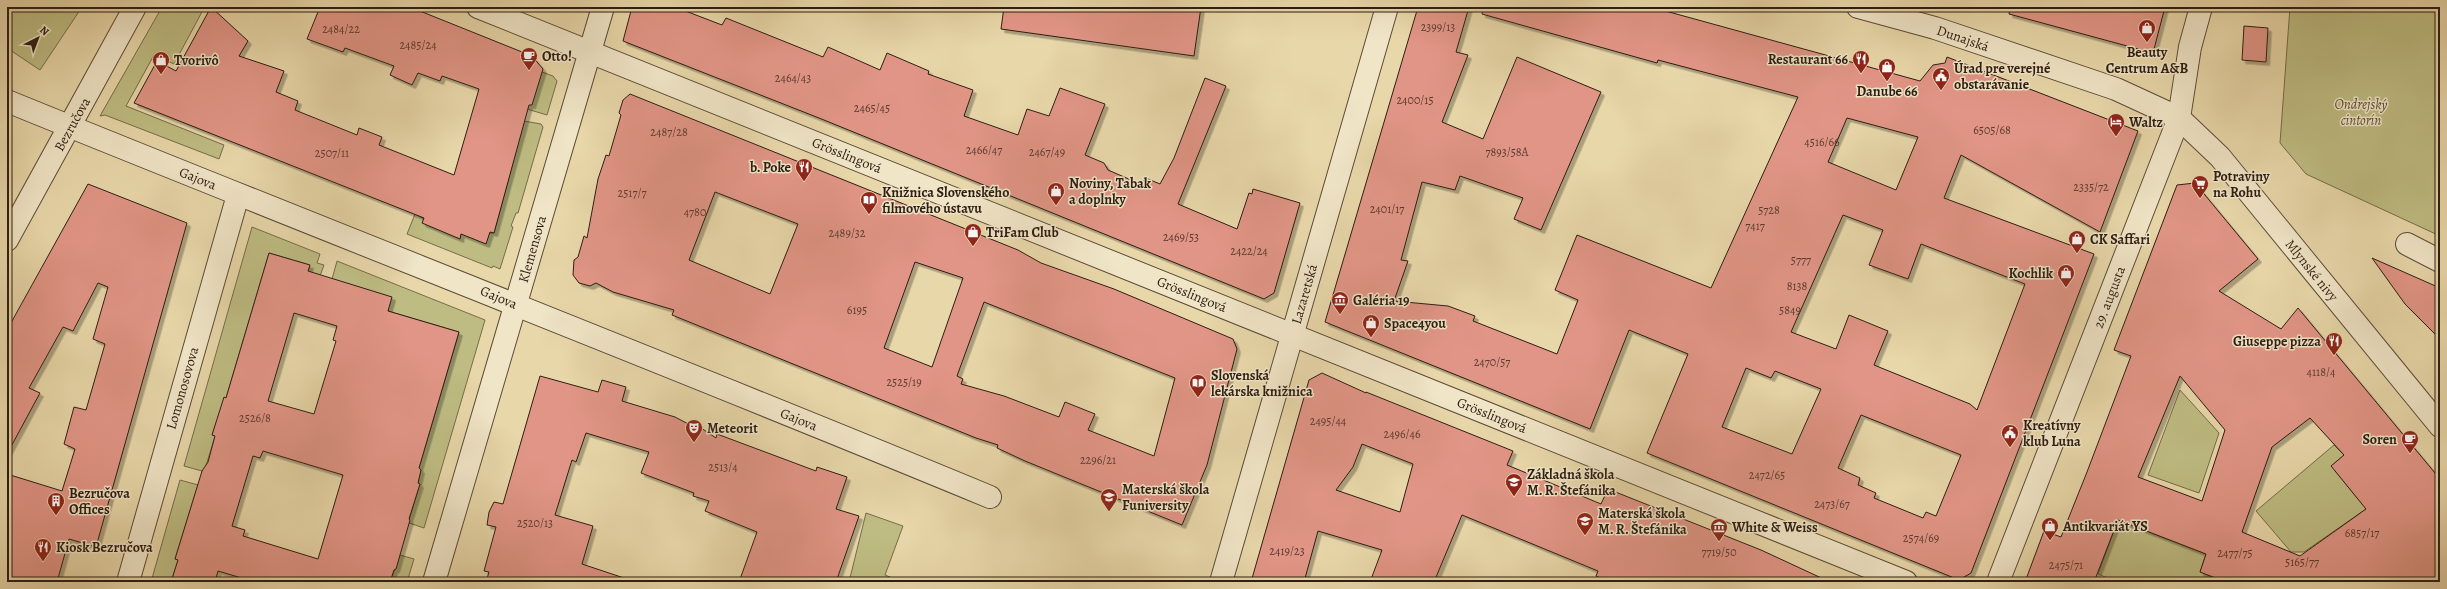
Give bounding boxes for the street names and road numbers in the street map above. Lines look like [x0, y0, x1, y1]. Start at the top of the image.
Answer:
street label: Dunajská [1934, 21, 1992, 56]
street label: Bezručova [50, 93, 95, 155]
street label: Grösslingová [809, 133, 885, 178]
street label: Gajova [176, 162, 220, 195]
street label: Klemensova [514, 213, 551, 285]
street label: Mlynské nivy [2281, 235, 2343, 306]
street label: Lazaretská [1287, 261, 1322, 326]
street label: 29. augusta [2089, 263, 2130, 331]
street label: Grösslingová [1154, 272, 1230, 317]
street label: Gajova [477, 281, 521, 314]
street label: Lomonosovova [162, 344, 203, 432]
street label: Grösslingová [1454, 393, 1530, 438]
street label: Gajova [777, 403, 821, 436]

